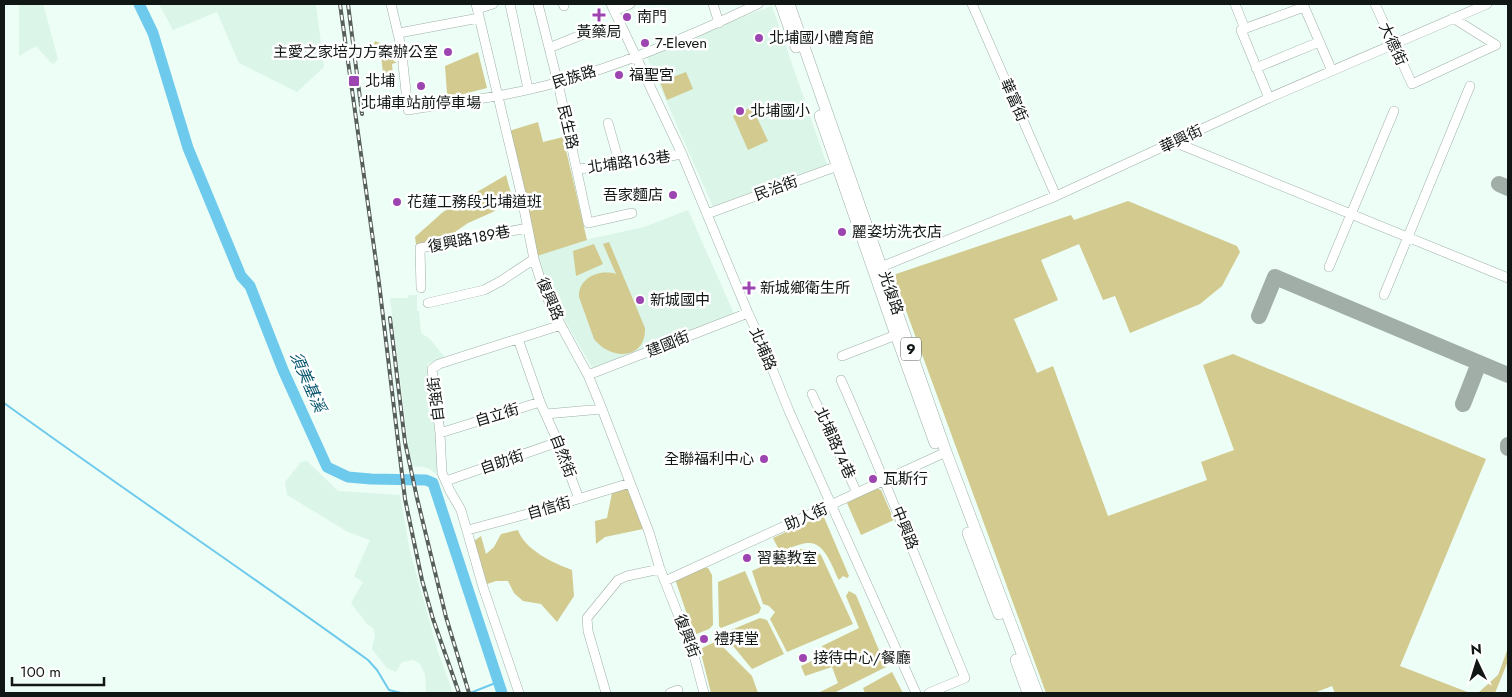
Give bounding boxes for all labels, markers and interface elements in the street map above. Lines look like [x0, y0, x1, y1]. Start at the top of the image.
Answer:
place label: 南門 [637, 6, 667, 28]
marker: 黃藥局 [593, 9, 605, 21]
marker: 南門 [621, 11, 633, 23]
street label: 大德街 [1374, 19, 1412, 69]
place label: 黃藥局 [576, 21, 622, 43]
place label: 北埔國小體育館 [769, 27, 874, 49]
place label: 7-Eleven [655, 32, 707, 54]
marker: 北埔國小體育館 [753, 32, 765, 44]
marker: 7-Eleven [639, 37, 651, 49]
place label: 主愛之家培力方案辦公室 [273, 41, 438, 63]
marker: 主愛之家培力方案辦公室 [442, 46, 454, 58]
street label: 民族路 [549, 60, 599, 94]
place label: 福聖宮 [629, 64, 674, 86]
marker: 福聖宮 [613, 69, 625, 81]
place label: 北埔 [365, 70, 395, 92]
marker: 北埔 [347, 74, 361, 88]
street label: 華富街 [995, 75, 1033, 125]
marker: 北埔車站前停車場 [415, 80, 427, 92]
place label: 北埔車站前停車場 [361, 92, 481, 114]
place label: 北埔國小 [750, 100, 810, 122]
street label: 民生路 [552, 103, 584, 151]
marker: 北埔國小 [734, 105, 746, 117]
street label: 華興街 [1156, 120, 1206, 158]
street label: 北埔路163巷 [586, 145, 672, 179]
street label: 民治街 [751, 170, 801, 206]
place label: 吾家麵店 [603, 184, 663, 206]
marker: 吾家麵店 [667, 189, 679, 201]
place label: 花蓮工務段北埔道班 [407, 191, 542, 213]
marker: 花蓮工務段北埔道班 [391, 196, 403, 208]
street label: 復興路189巷 [426, 220, 512, 258]
place label: 麗姿坊洗衣店 [852, 221, 942, 243]
marker: 麗姿坊洗衣店 [836, 226, 848, 238]
street label: 光復路 [873, 268, 909, 318]
street label: 復興路 [531, 274, 569, 324]
place label: 新城鄉衛生所 [760, 277, 850, 299]
marker: 新城鄉衛生所 [742, 281, 756, 295]
place label: 新城國中 [650, 289, 710, 311]
marker: 新城國中 [634, 294, 646, 306]
street label: 北埔路 [744, 324, 782, 374]
street label: 建國街 [643, 325, 693, 363]
road number: 9 [901, 338, 921, 360]
water label: 須美基溪 [284, 348, 332, 418]
street label: 自強街 [422, 375, 450, 423]
street label: 自立街 [472, 398, 522, 432]
street label: 北埔路74巷 [809, 404, 861, 482]
street label: 自然街 [545, 431, 581, 481]
street label: 自助街 [477, 444, 527, 480]
place label: 全聯福利中心 [664, 448, 754, 470]
marker: 全聯福利中心 [758, 453, 770, 465]
place label: 瓦斯行 [883, 468, 928, 490]
marker: 瓦斯行 [867, 473, 879, 485]
street label: 自信街 [524, 491, 574, 525]
street label: 助人街 [781, 498, 831, 536]
street label: 中興路 [886, 503, 924, 553]
place label: 習藝教室 [757, 547, 817, 569]
marker: 習藝教室 [741, 552, 753, 564]
street label: 復興街 [669, 611, 705, 661]
place label: 禮拜堂 [714, 628, 759, 650]
marker: 禮拜堂 [698, 633, 710, 645]
north arrow [1452, 637, 1502, 687]
text: N [1470, 639, 1482, 659]
place label: 接待中心/餐廳 [813, 647, 911, 669]
marker: 接待中心/餐廳 [797, 652, 809, 664]
scale bar [12, 654, 105, 686]
text: 100 m [20, 661, 61, 683]

